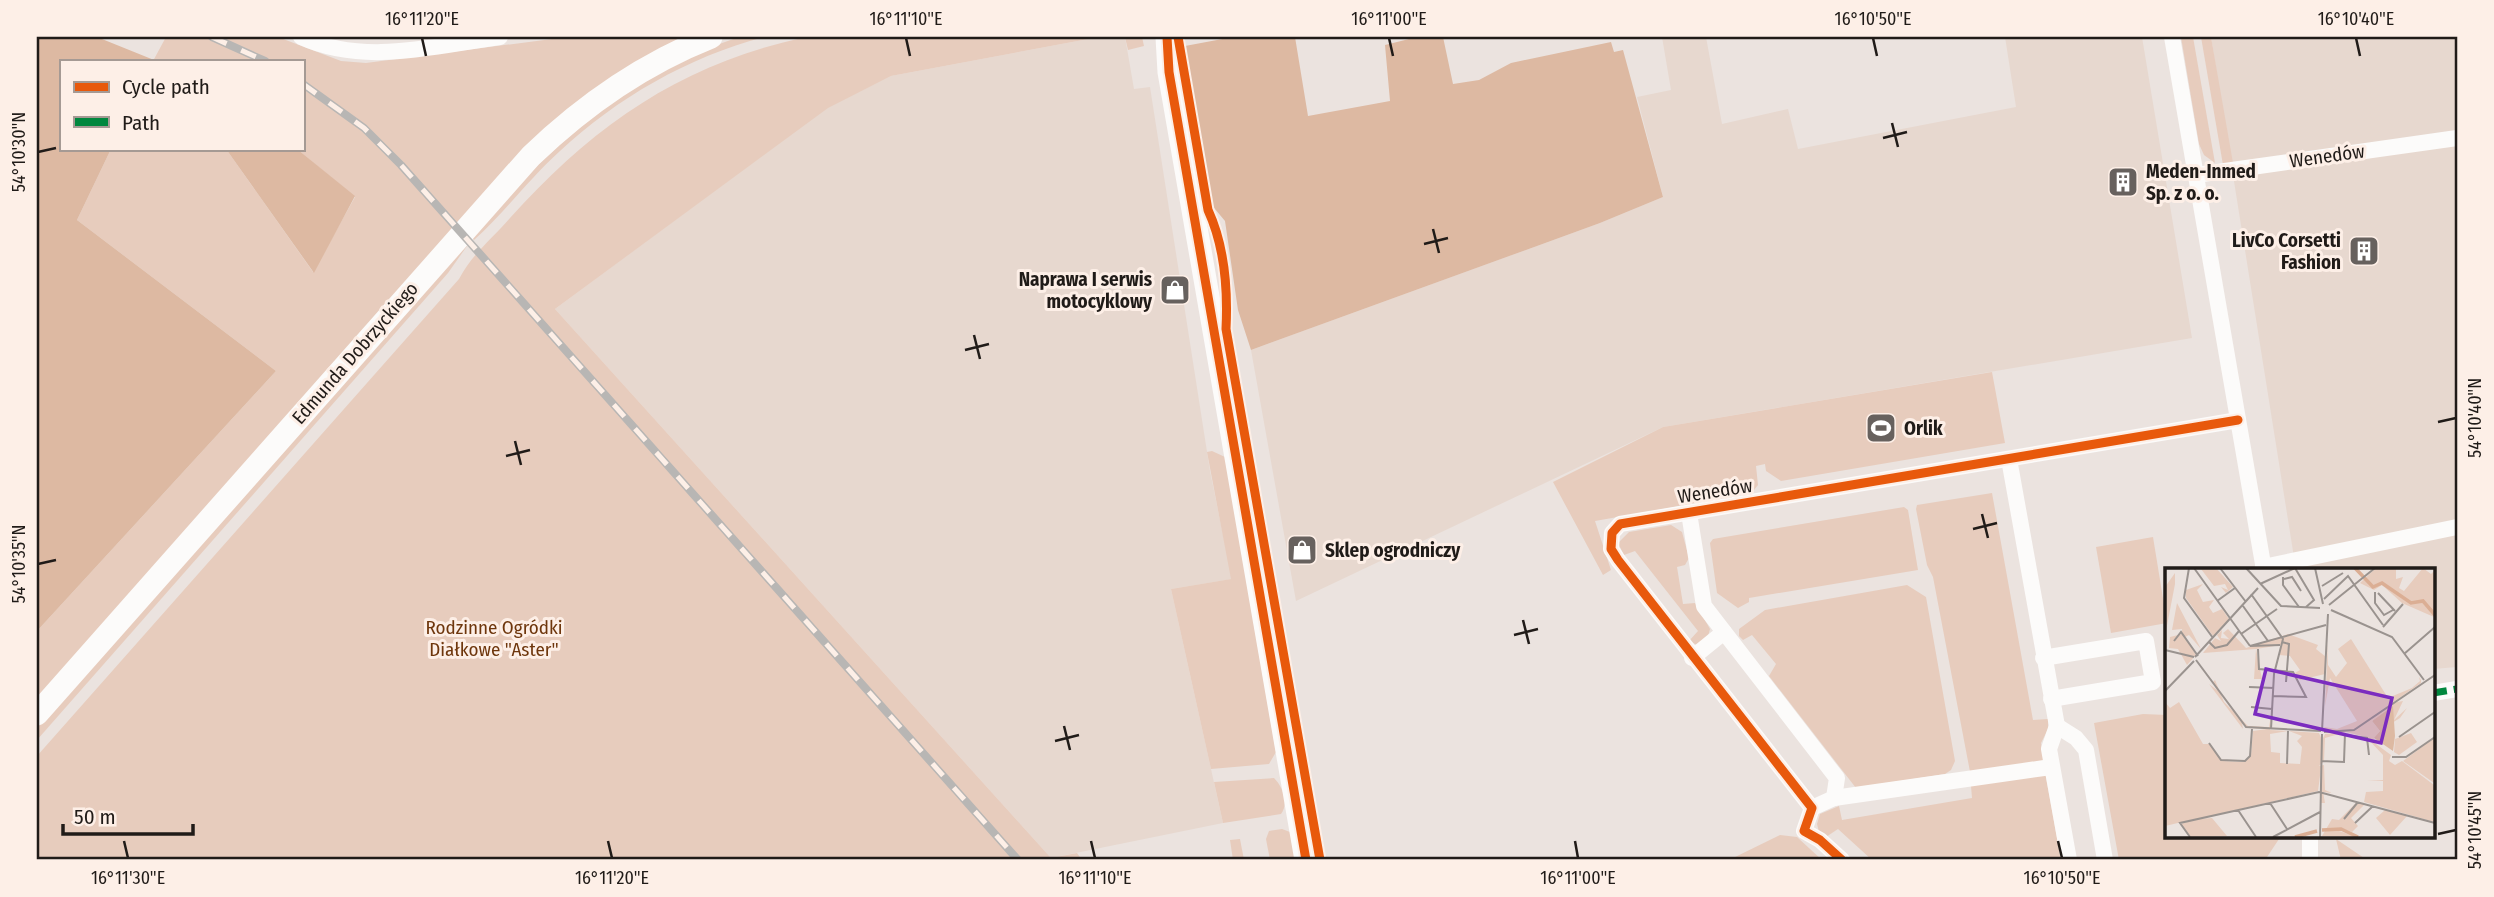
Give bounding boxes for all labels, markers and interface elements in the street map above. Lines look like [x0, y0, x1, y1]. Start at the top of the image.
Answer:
text: 16°11'20"E [385, 8, 459, 30]
text: 16°11'10"E [869, 8, 943, 30]
text: 16°11'00"E [1351, 8, 1427, 30]
text: 16°10'50"E [1835, 8, 1911, 30]
text: 16°10'40"E [2318, 8, 2394, 30]
legend [60, 60, 304, 150]
text: Cycle path [122, 74, 210, 100]
text: Path [122, 110, 160, 136]
text: 54°10'30"N [8, 112, 30, 192]
street label: Wenedów [2288, 139, 2367, 173]
place label: Meden-Inmed Sp. z o. o. [2146, 160, 2256, 205]
building icon: Meden-Inmed Sp. z o. o. [2106, 165, 2140, 199]
place label: LivCo Corsetti Fashion [2232, 229, 2341, 274]
building icon: LivCo Corsetti Fashion [2347, 234, 2381, 268]
place label: Naprawa I serwis motocyklowy [1019, 268, 1153, 313]
shop icon: Naprawa I serwis motocyklowy [1158, 273, 1192, 307]
street label: Edmunda Dobrzyckiego [287, 277, 423, 429]
text: 54°10'40"N [2464, 378, 2486, 458]
sports icon: Orlik [1864, 411, 1898, 445]
place label: Orlik [1904, 417, 1943, 440]
street label: Wenedów [1676, 474, 1755, 508]
text: 54°10'35"N [8, 525, 30, 603]
shop icon: Sklep ogrodniczy [1285, 533, 1319, 567]
place label: Sklep ogrodniczy [1325, 539, 1461, 562]
inset map [2165, 568, 2434, 838]
park label: Rodzinne Ogródki Diałkowe "Aster" [425, 616, 563, 661]
text: 54°10'45"N [2464, 791, 2486, 869]
scale bar [63, 792, 192, 836]
text: 50 m [74, 804, 116, 830]
text: 16°11'30"E [91, 867, 165, 889]
text: 16°11'20"E [575, 867, 649, 889]
text: 16°11'10"E [1058, 867, 1132, 889]
text: 16°11'00"E [1540, 867, 1616, 889]
text: 16°10'50"E [2024, 867, 2100, 889]

